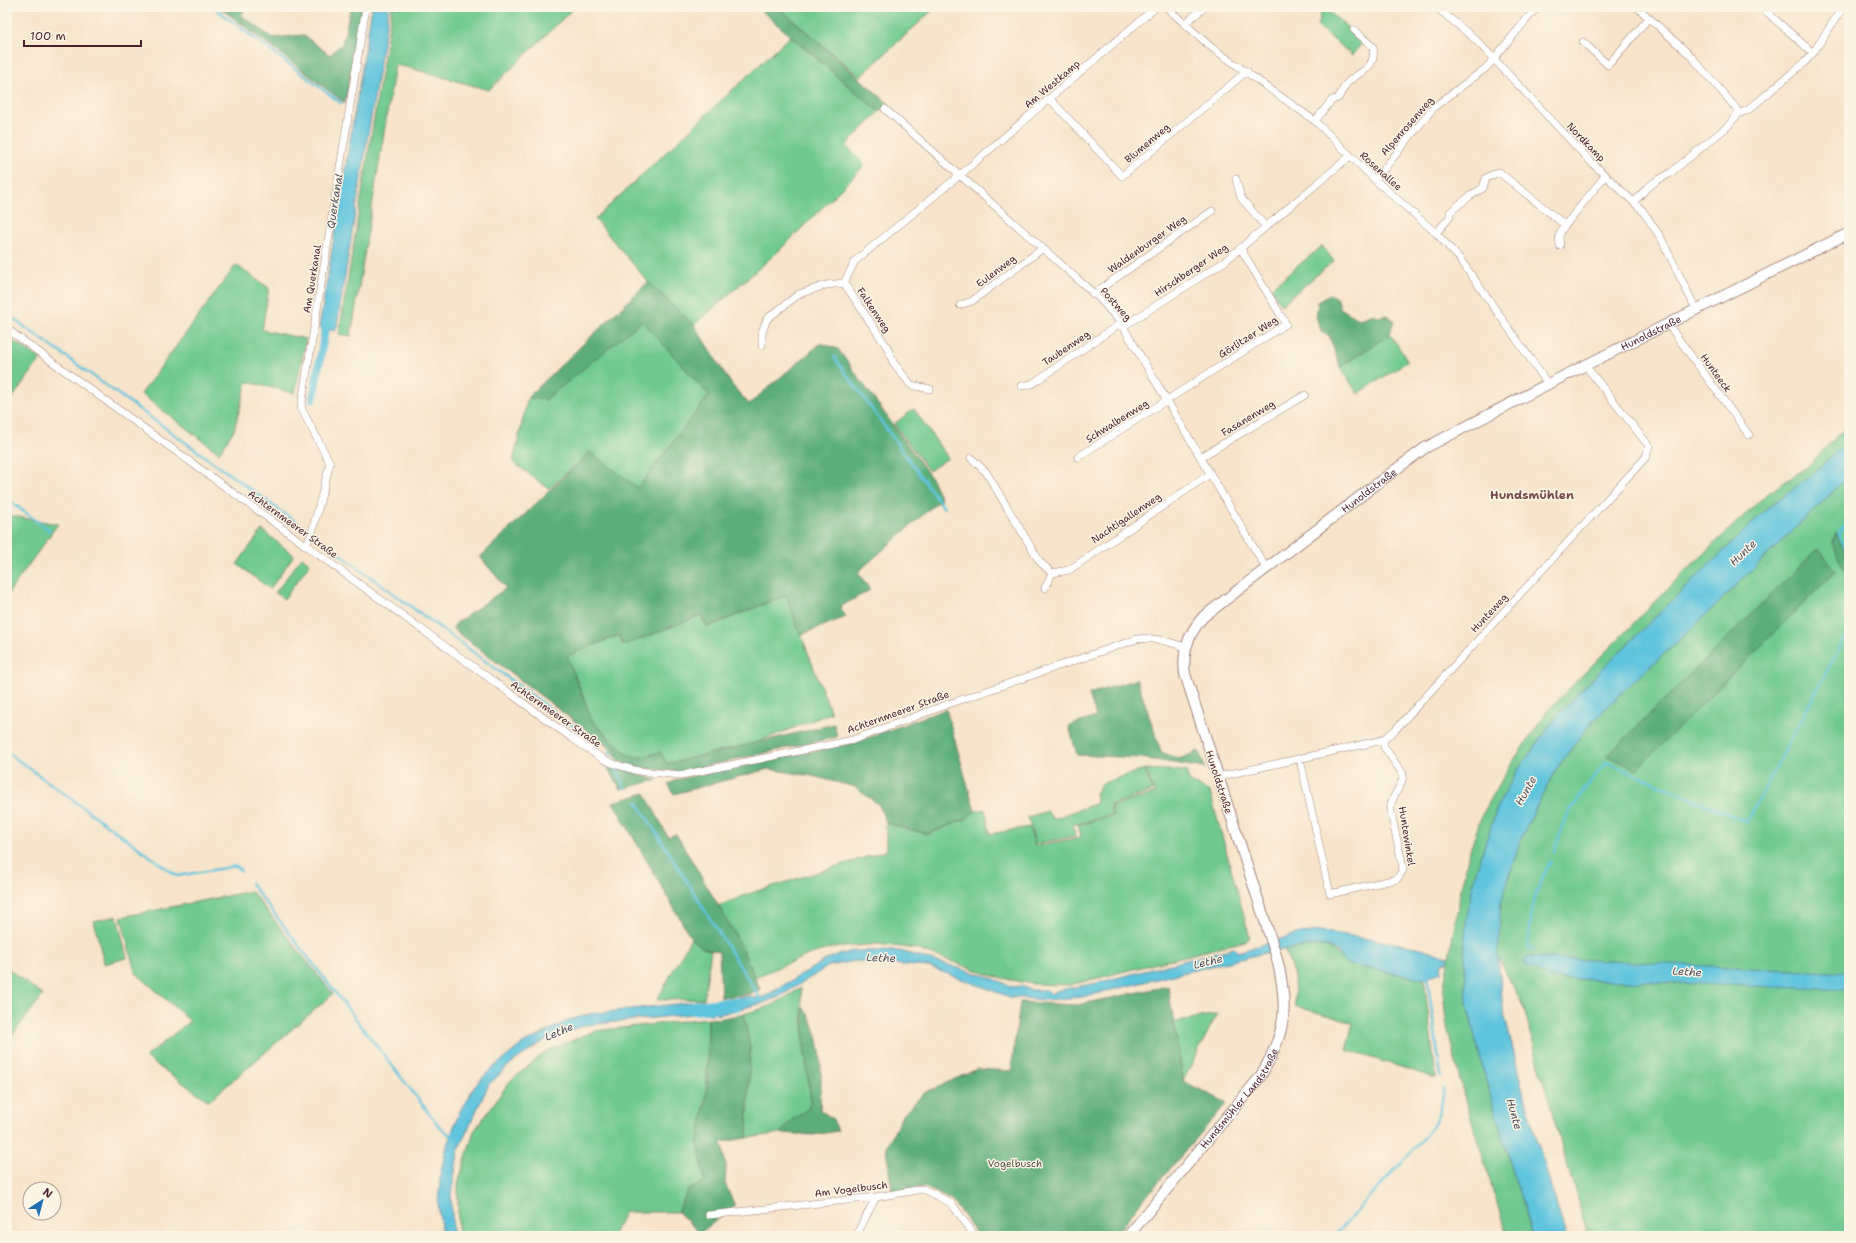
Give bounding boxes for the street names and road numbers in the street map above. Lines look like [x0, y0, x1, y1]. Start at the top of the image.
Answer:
street label: Am Westkamp [1021, 57, 1083, 111]
street label: Alpenrosenweg [1378, 94, 1436, 158]
street label: Blumenweg [1122, 120, 1172, 166]
street label: Nordkamp [1564, 120, 1608, 165]
street label: Rosenallee [1357, 149, 1405, 194]
street label: Waldenburger Weg [1105, 212, 1189, 276]
street label: Hirschberger Weg [1152, 241, 1230, 299]
street label: Am Querkanal [300, 244, 324, 314]
street label: Eulenweg [974, 252, 1018, 290]
street label: Falkenweg [854, 285, 894, 335]
street label: Postweg [1098, 285, 1134, 323]
street label: Hunoldstraße [1618, 312, 1683, 353]
street label: Görlitzer Weg [1216, 313, 1280, 361]
street label: Taubenweg [1040, 327, 1092, 369]
street label: Hunteeck [1698, 351, 1735, 395]
street label: Schwalbenweg [1083, 396, 1151, 446]
street label: Fasanenweg [1219, 397, 1277, 439]
street label: Hunoldstraße [1338, 465, 1399, 515]
street label: Achternmeerer Straße [246, 487, 341, 561]
street label: Nachtigallenweg [1089, 490, 1163, 546]
street label: Hunteweg [1468, 591, 1510, 635]
street label: Achternmeerer Straße [508, 678, 604, 750]
street label: Achternmeerer Straße [845, 687, 951, 737]
street label: Hunoldstraße [1203, 749, 1235, 816]
street label: Huntewinkel [1396, 805, 1418, 867]
street label: Hundsmühler Landstraße [1197, 1046, 1281, 1151]
street label: Am Vogelbusch [814, 1178, 888, 1200]

